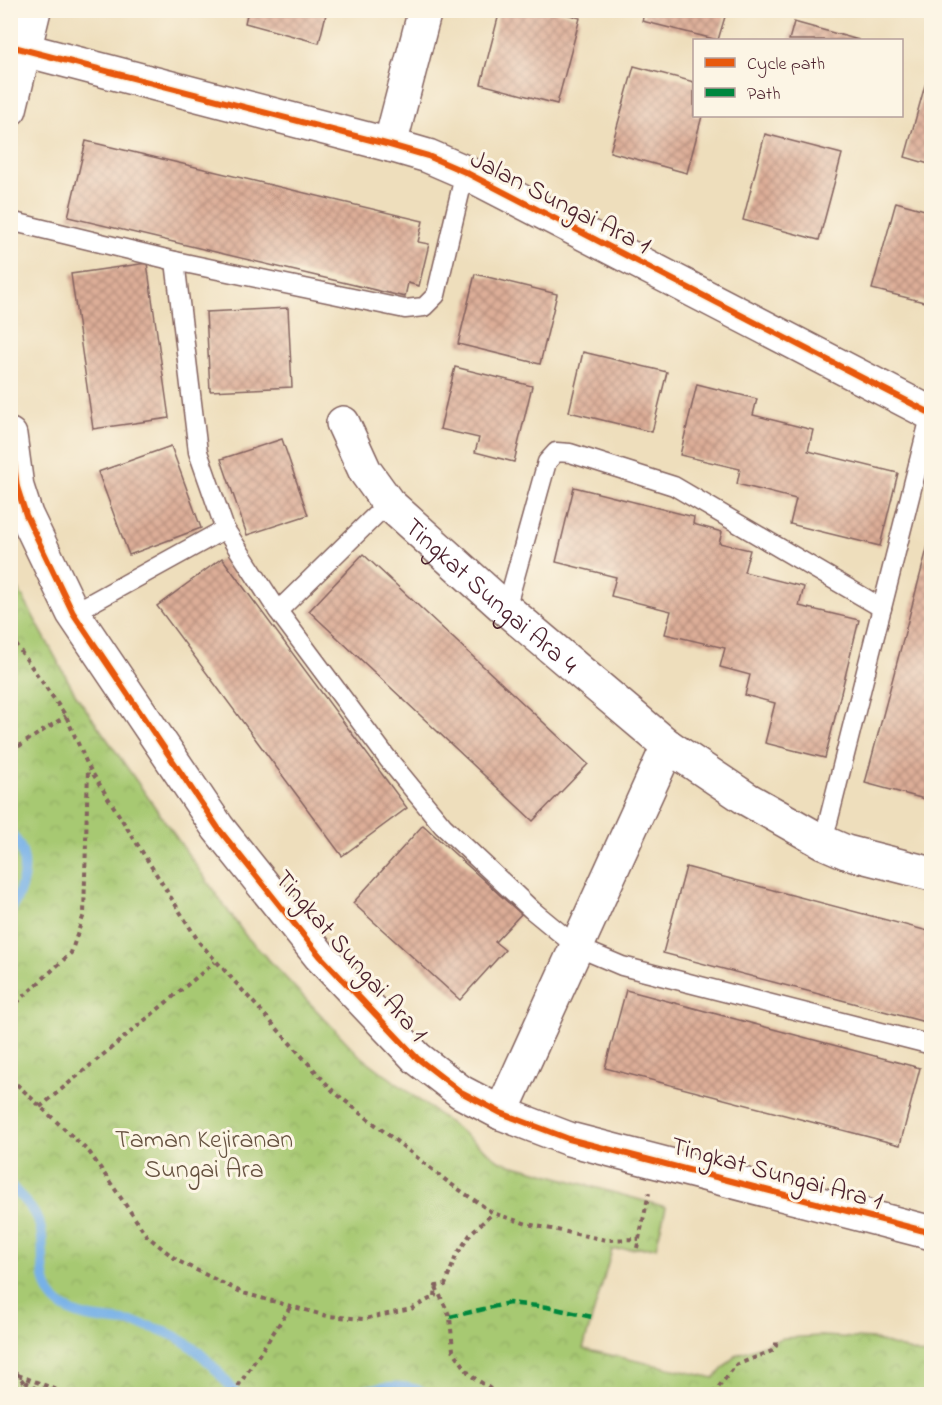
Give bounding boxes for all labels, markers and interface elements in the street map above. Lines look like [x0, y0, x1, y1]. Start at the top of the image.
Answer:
legend [693, 39, 903, 117]
text: Cycle path [747, 52, 825, 78]
text: Path [747, 82, 781, 108]
street label: Jalan Sungai Ara 1 [463, 142, 657, 266]
street label: Tingkat Sungai Ara 4 [395, 510, 586, 684]
street label: Tingkat Sungai Ara 1 [264, 862, 436, 1052]
park label: Taman Kejiranan Sungai Ara [115, 1122, 293, 1190]
street label: Tingkat Sungai Ara 1 [666, 1128, 886, 1221]

